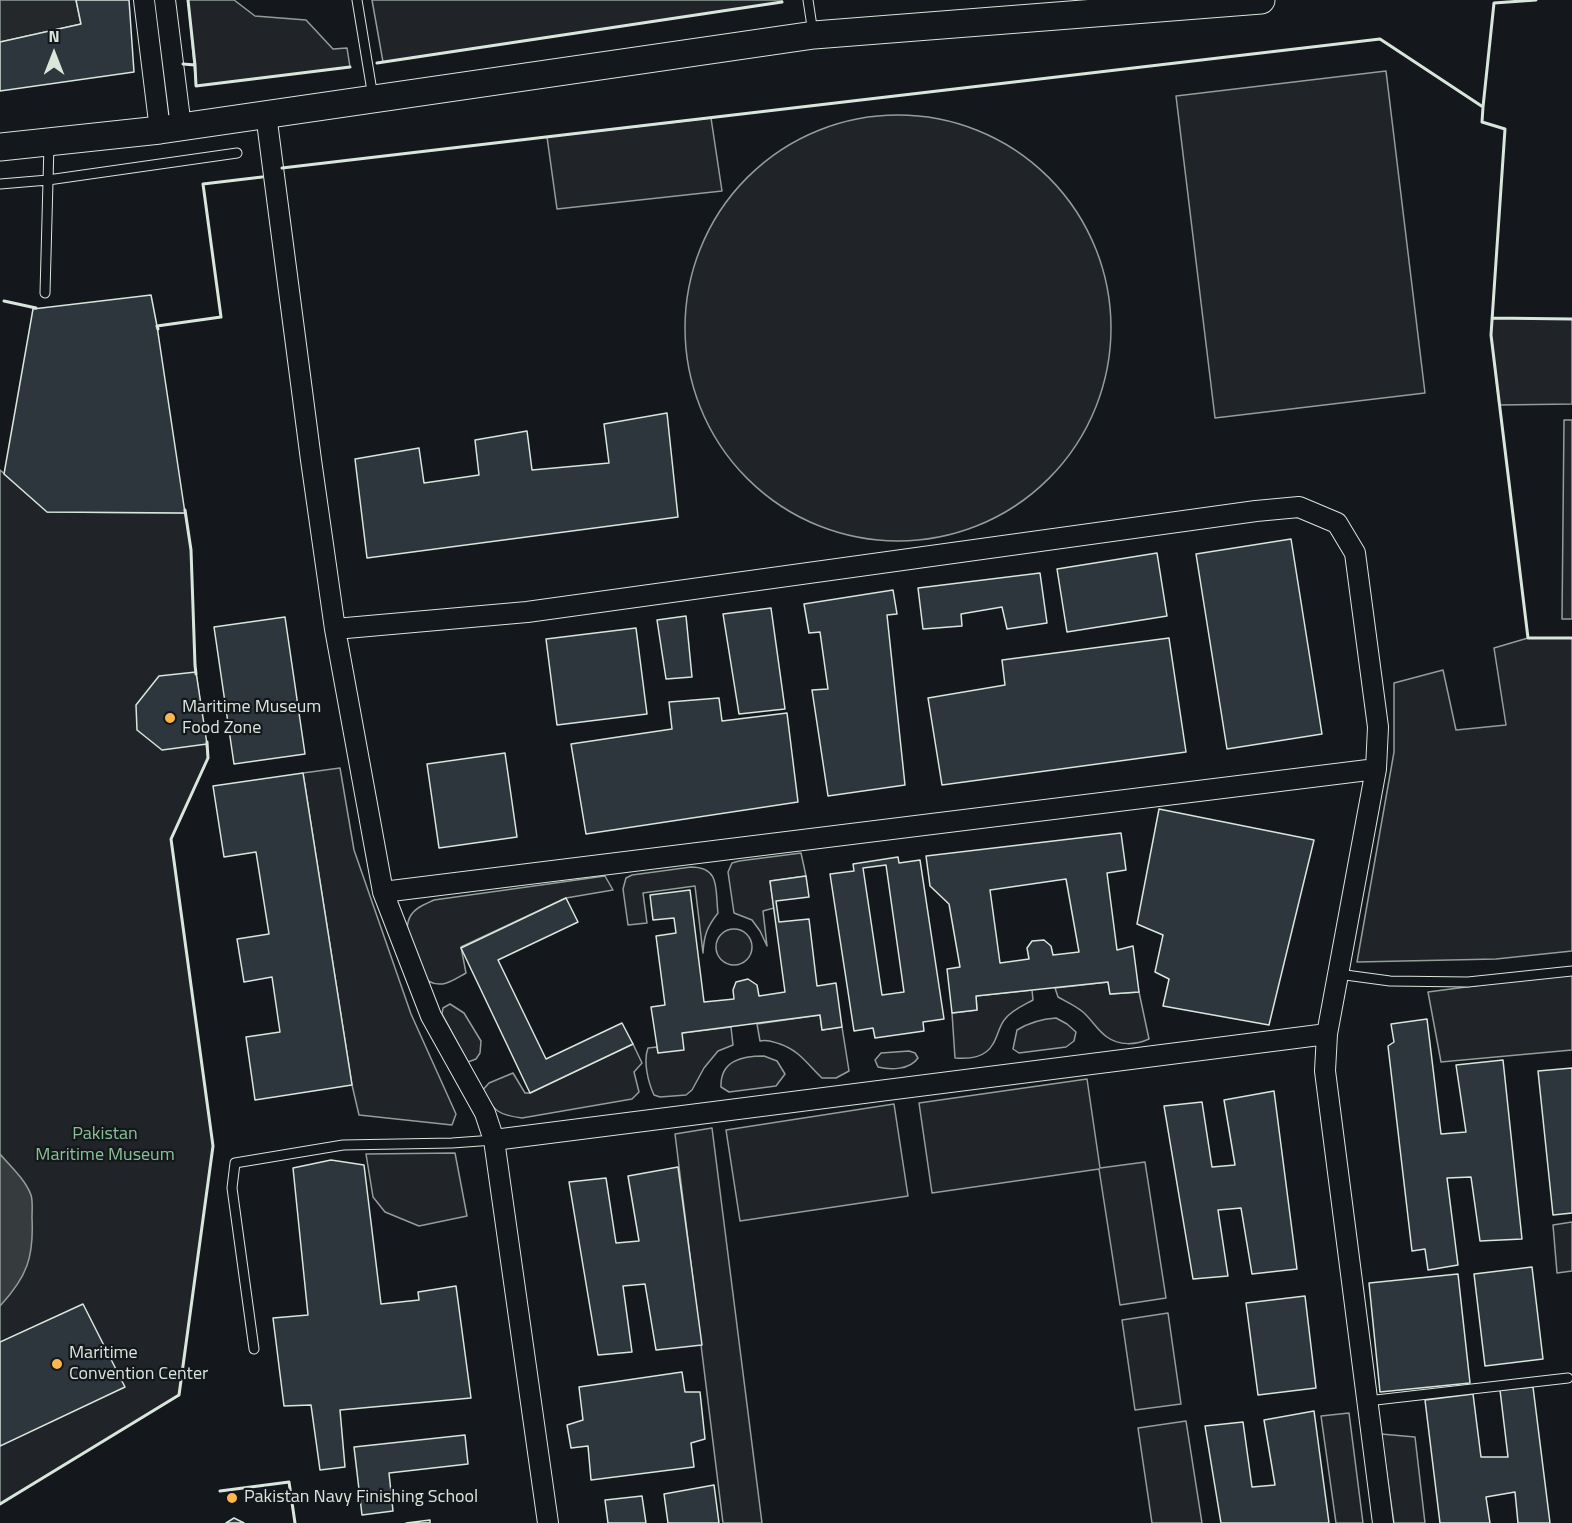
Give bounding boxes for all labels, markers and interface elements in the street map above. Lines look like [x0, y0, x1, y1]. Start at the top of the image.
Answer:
north arrow [24, 24, 84, 84]
text: N [48, 24, 60, 48]
place label: Maritime Museum Food Zone [182, 697, 321, 740]
marker: Maritime Museum Food Zone [163, 711, 177, 725]
park label: Pakistan Maritime Museum [35, 1124, 175, 1166]
place label: Maritime Convention Center [69, 1343, 208, 1386]
marker: Maritime Convention Center [50, 1357, 64, 1371]
place label: Pakistan Navy Finishing School [244, 1487, 478, 1509]
marker: Pakistan Navy Finishing School [225, 1491, 239, 1505]

